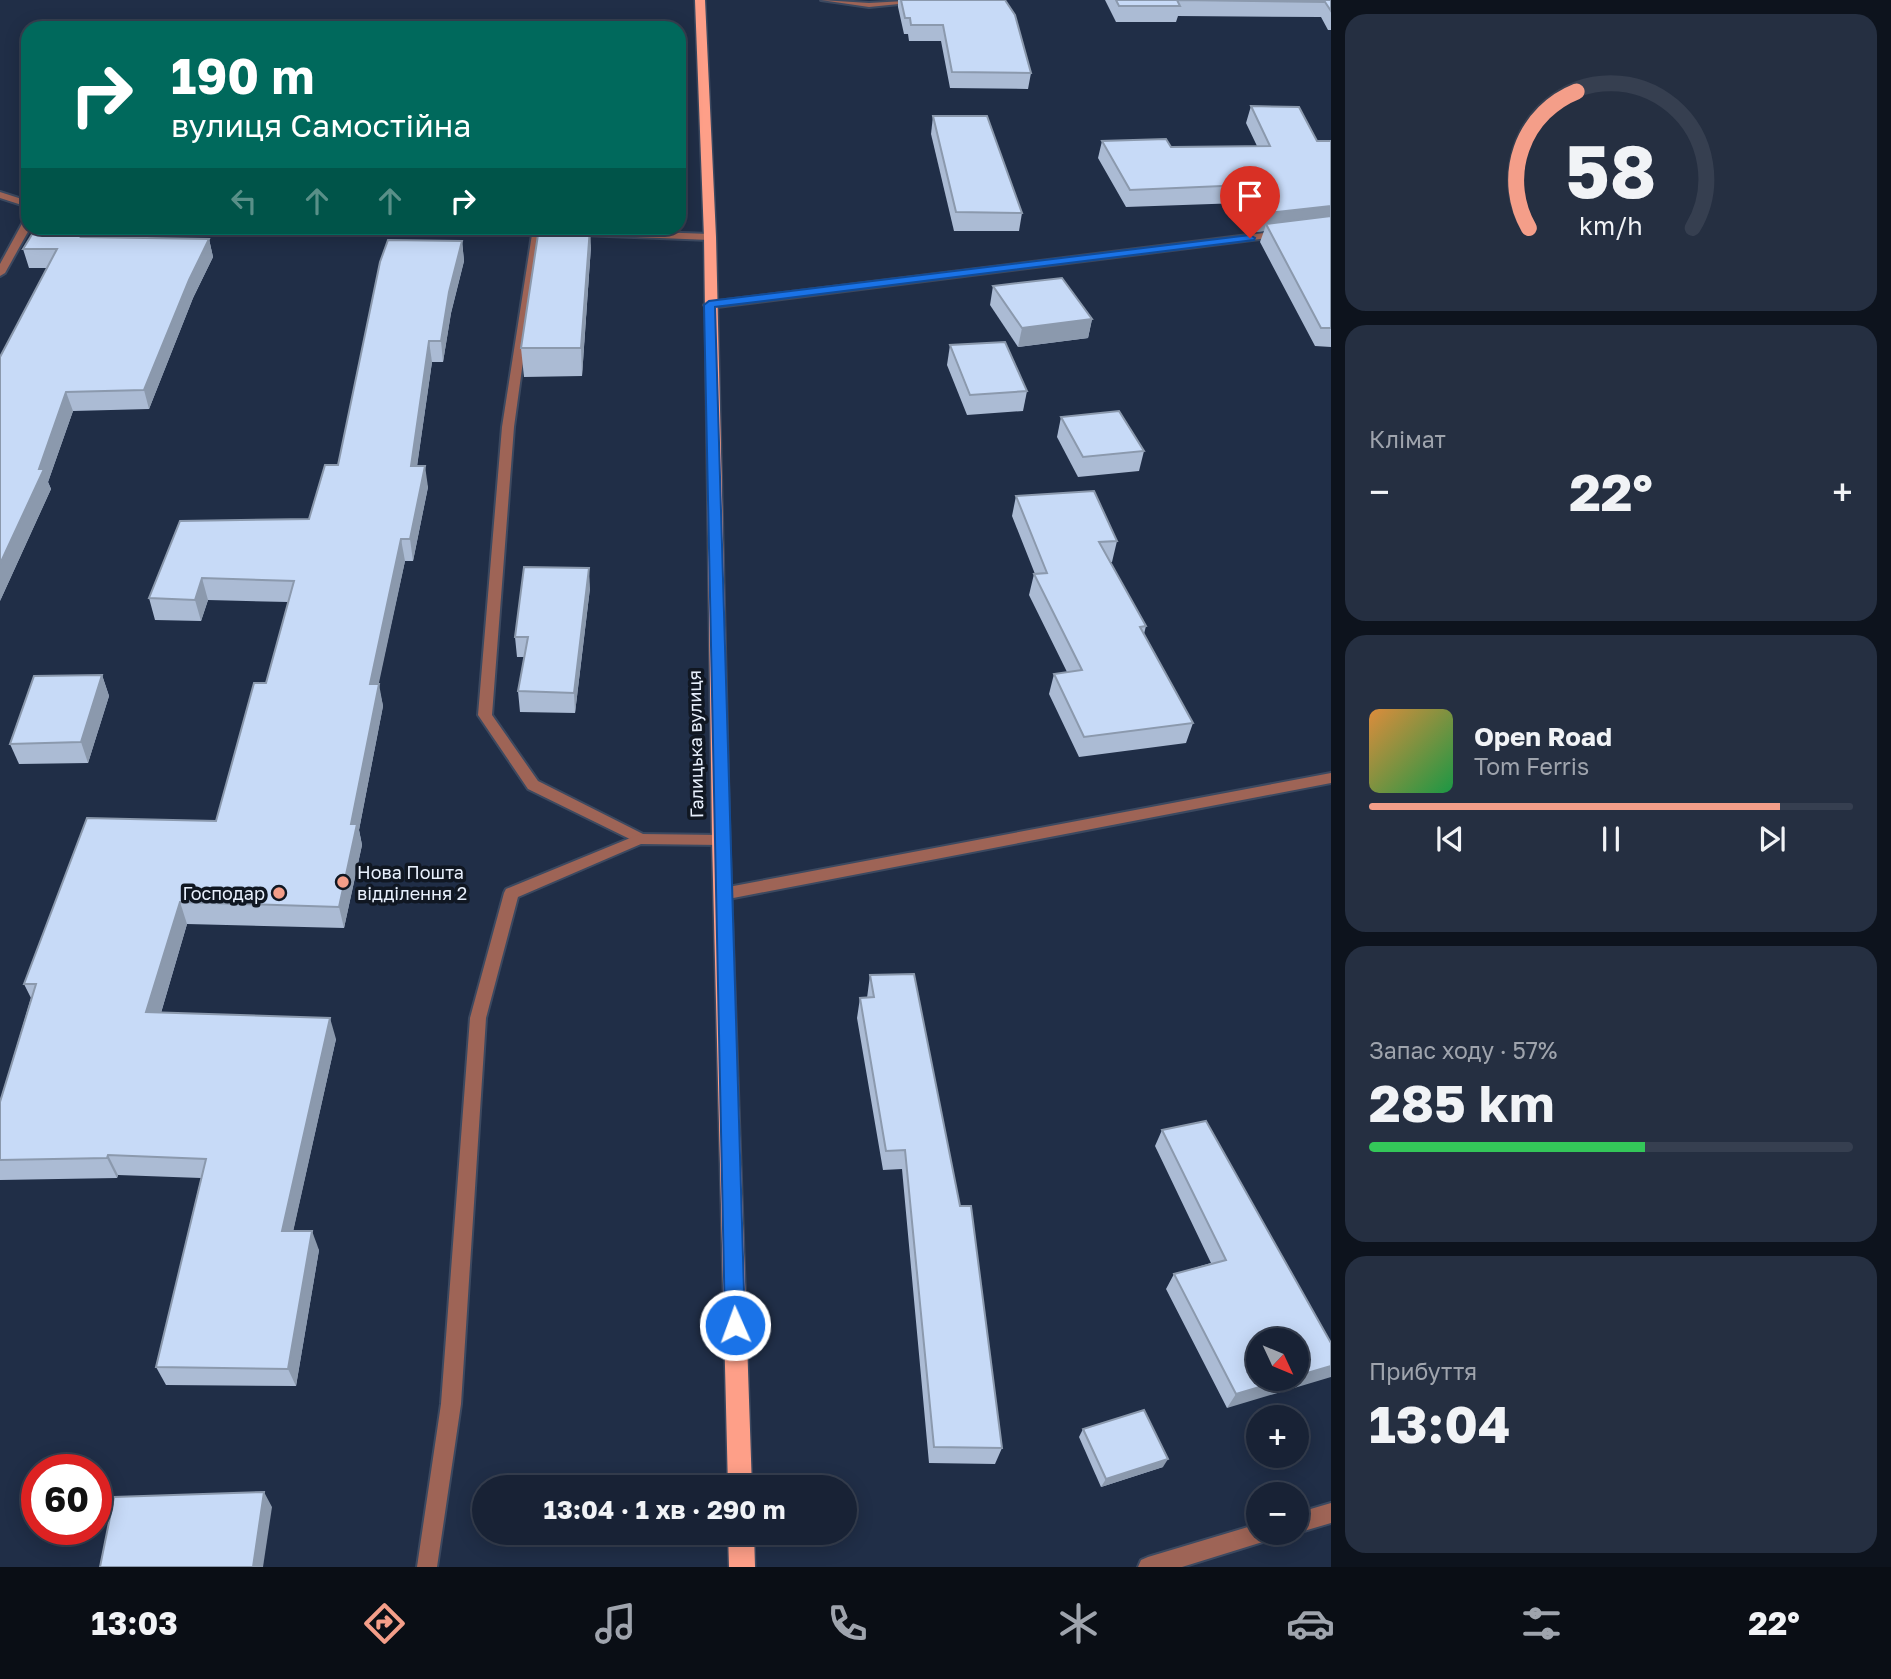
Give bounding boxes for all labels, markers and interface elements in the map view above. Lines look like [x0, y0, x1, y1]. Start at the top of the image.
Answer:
text: 190 m [171, 46, 314, 105]
icon: right [56, 49, 147, 140]
text: вулиця Самостійна [171, 106, 471, 144]
text: 58 [1566, 128, 1657, 215]
pin [1220, 166, 1280, 238]
icon: arrive [1231, 177, 1269, 215]
icon: left [225, 182, 263, 220]
icon: ahead [298, 182, 336, 220]
icon: ahead [371, 182, 409, 220]
icon: right [444, 182, 482, 220]
text: km/h [1579, 210, 1643, 241]
text: Клімат [1369, 425, 1446, 453]
text: 22° [1569, 460, 1653, 522]
text: − [1369, 469, 1390, 514]
text: + [1832, 469, 1853, 514]
street label: Галицька вулиця [683, 670, 707, 818]
text: Open Road [1474, 721, 1612, 752]
text: Tom Ferris [1474, 752, 1589, 780]
icon: previous [1431, 820, 1469, 858]
icon: pause [1592, 820, 1630, 858]
icon: next [1753, 820, 1791, 858]
place label: Нова Пошта відділення 2 [357, 861, 467, 904]
marker: Нова Пошта відділення 2 [335, 874, 351, 890]
place label: Господар [183, 882, 265, 904]
marker: Господар [271, 885, 287, 901]
text: Запас ходу · 57% [1369, 1036, 1557, 1064]
text: 285 km [1369, 1071, 1554, 1133]
position arrow [698, 1288, 772, 1362]
north arrow [1246, 1328, 1309, 1391]
map controls [1246, 1328, 1309, 1545]
text: Прибуття [1369, 1357, 1477, 1385]
text: 13:04 [1369, 1392, 1510, 1454]
button: + [1246, 1405, 1309, 1468]
speed limit sign: 60 [21, 1454, 112, 1545]
button: − [1246, 1482, 1309, 1545]
text: 13:04 · 1 хв · 290 m [544, 1494, 785, 1525]
icon: directions [360, 1599, 409, 1648]
icon: music [591, 1599, 640, 1648]
icon: phone [823, 1599, 872, 1648]
icon: climate [1054, 1599, 1103, 1648]
icon: car [1286, 1599, 1335, 1648]
icon: filters [1517, 1599, 1566, 1648]
text: 13:03 [91, 1604, 178, 1642]
text: 22° [1748, 1604, 1800, 1642]

